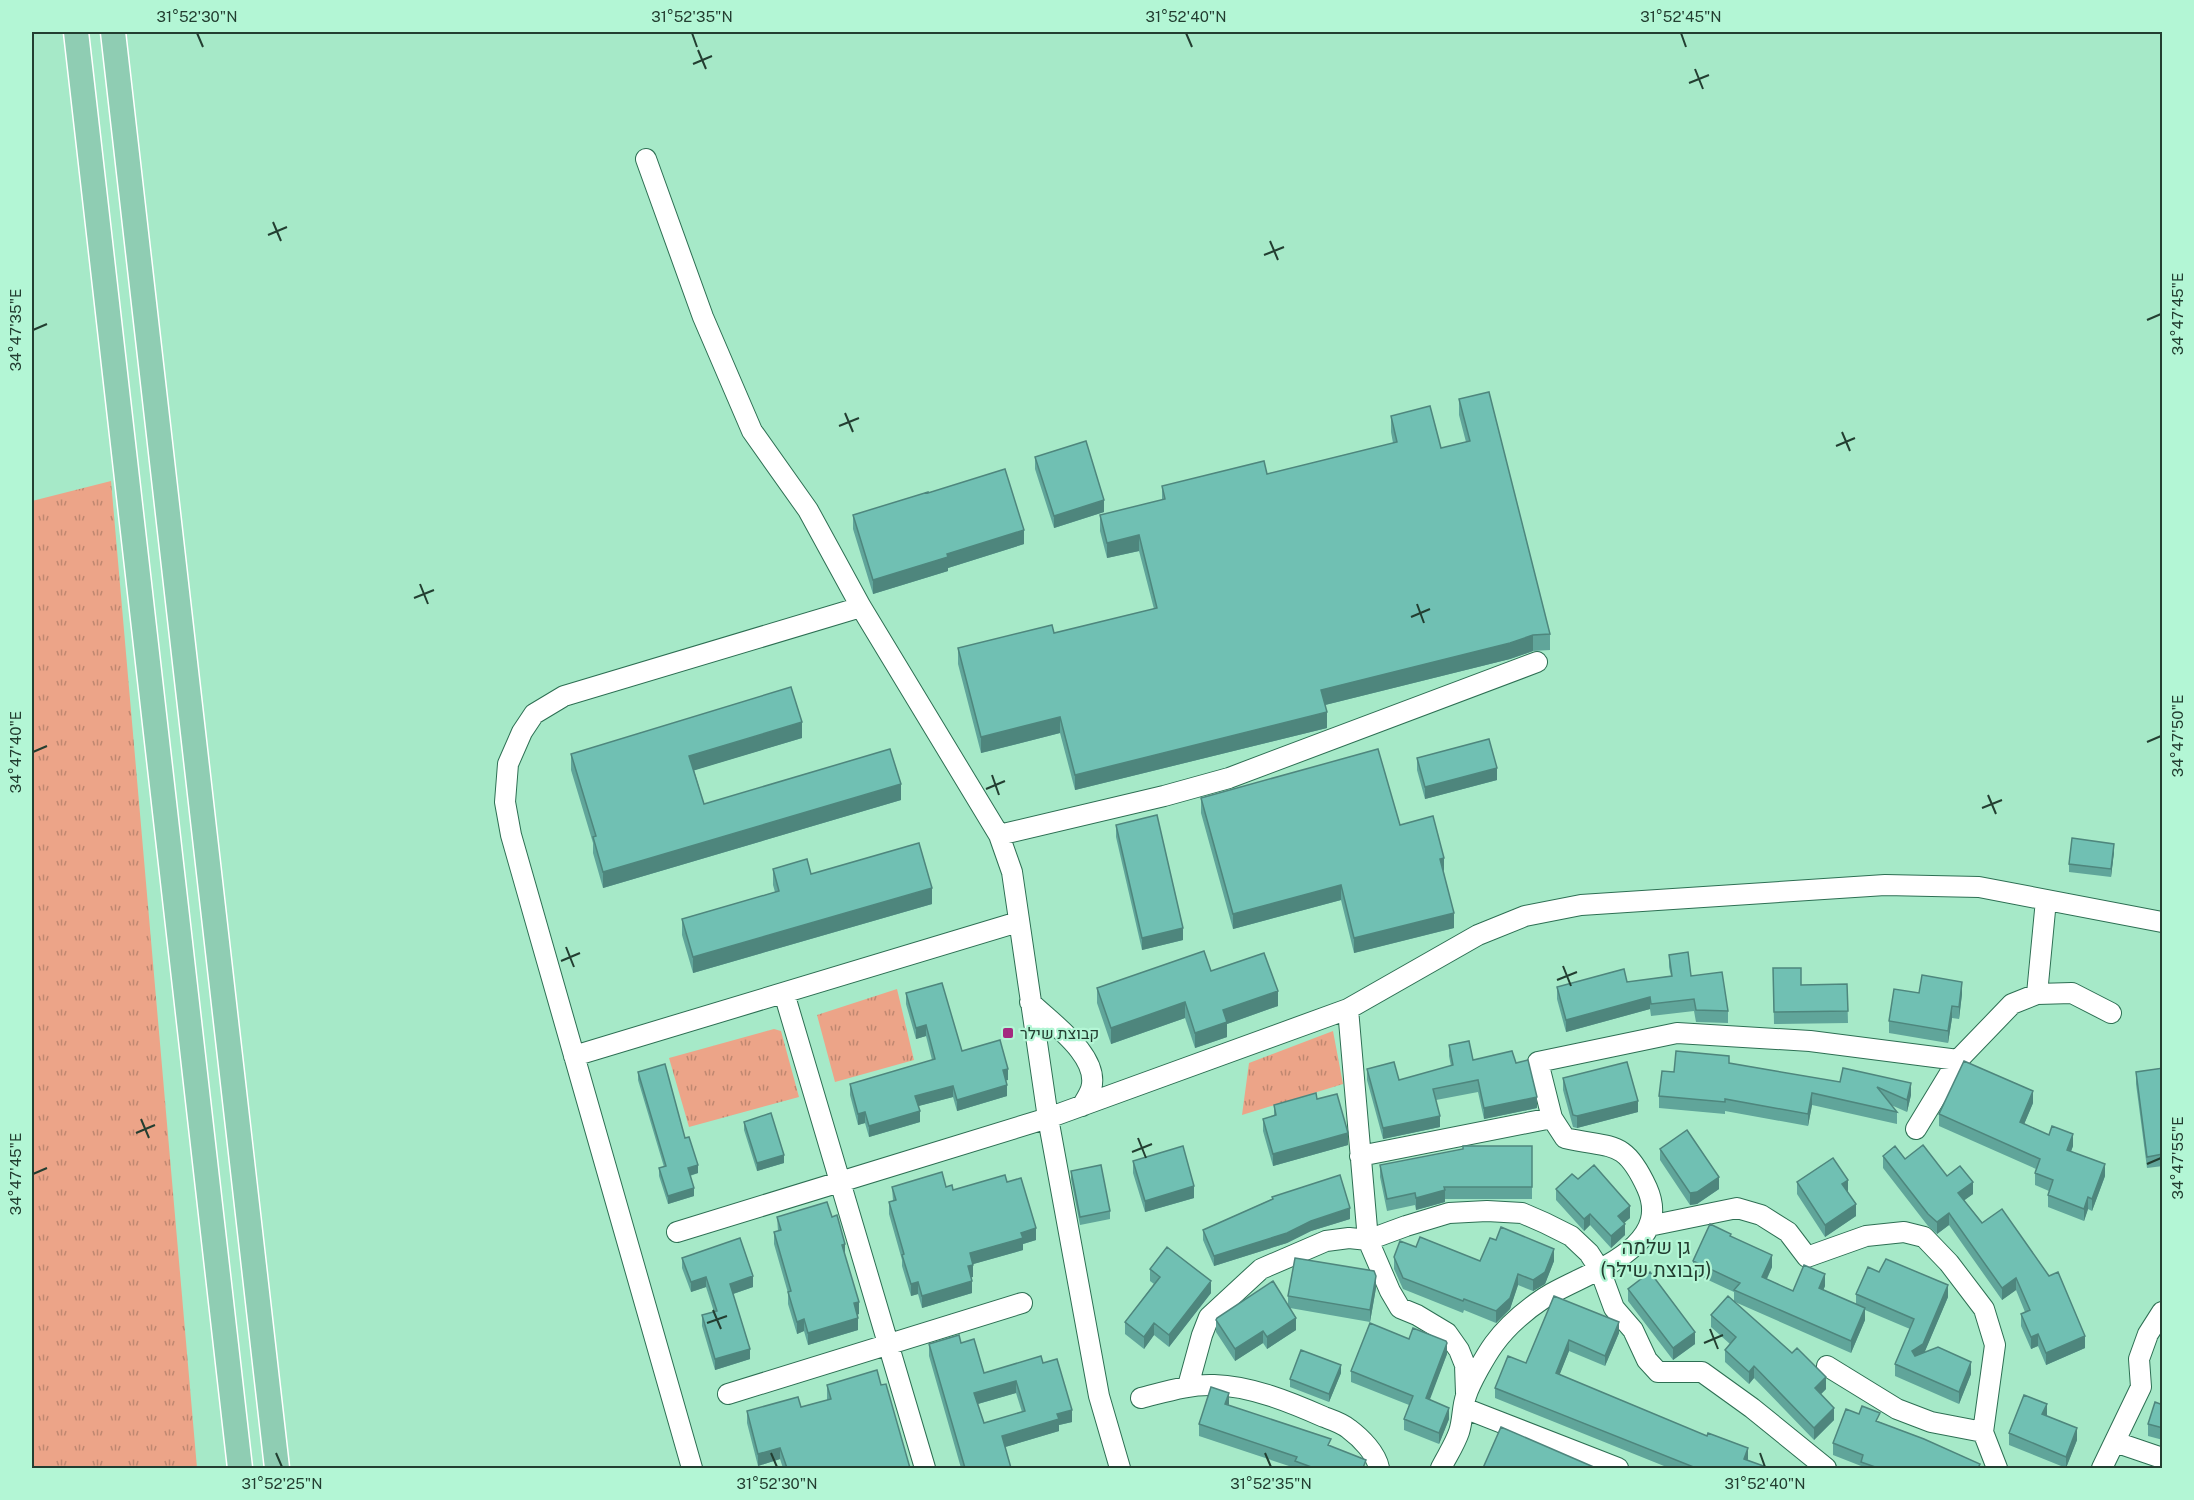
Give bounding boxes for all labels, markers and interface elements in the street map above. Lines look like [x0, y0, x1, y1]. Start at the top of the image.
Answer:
text: 31°52'30"N [157, 8, 238, 25]
text: 31°52'35"N [651, 8, 733, 25]
text: 31°52'40"N [1145, 8, 1227, 25]
text: 31°52'45"N [1640, 8, 1722, 25]
text: 34°47'45"E [2169, 273, 2186, 355]
text: 34°47'35"E [7, 289, 24, 371]
text: 34°47'50"E [2169, 695, 2186, 777]
text: 34°47'40"E [7, 711, 24, 793]
place label: קבוצת שילר [1020, 1024, 1099, 1043]
marker: קבוצת שילר [1001, 1026, 1015, 1040]
text: 34°47'55"E [2169, 1117, 2186, 1199]
text: 34°47'45"E [7, 1133, 24, 1215]
district label: גן שלמה (קבוצת שילר) [1600, 1235, 1712, 1282]
text: 31°52'25"N [241, 1475, 323, 1492]
text: 31°52'30"N [737, 1475, 818, 1492]
text: 31°52'35"N [1230, 1475, 1312, 1492]
text: 31°52'40"N [1724, 1475, 1806, 1492]

